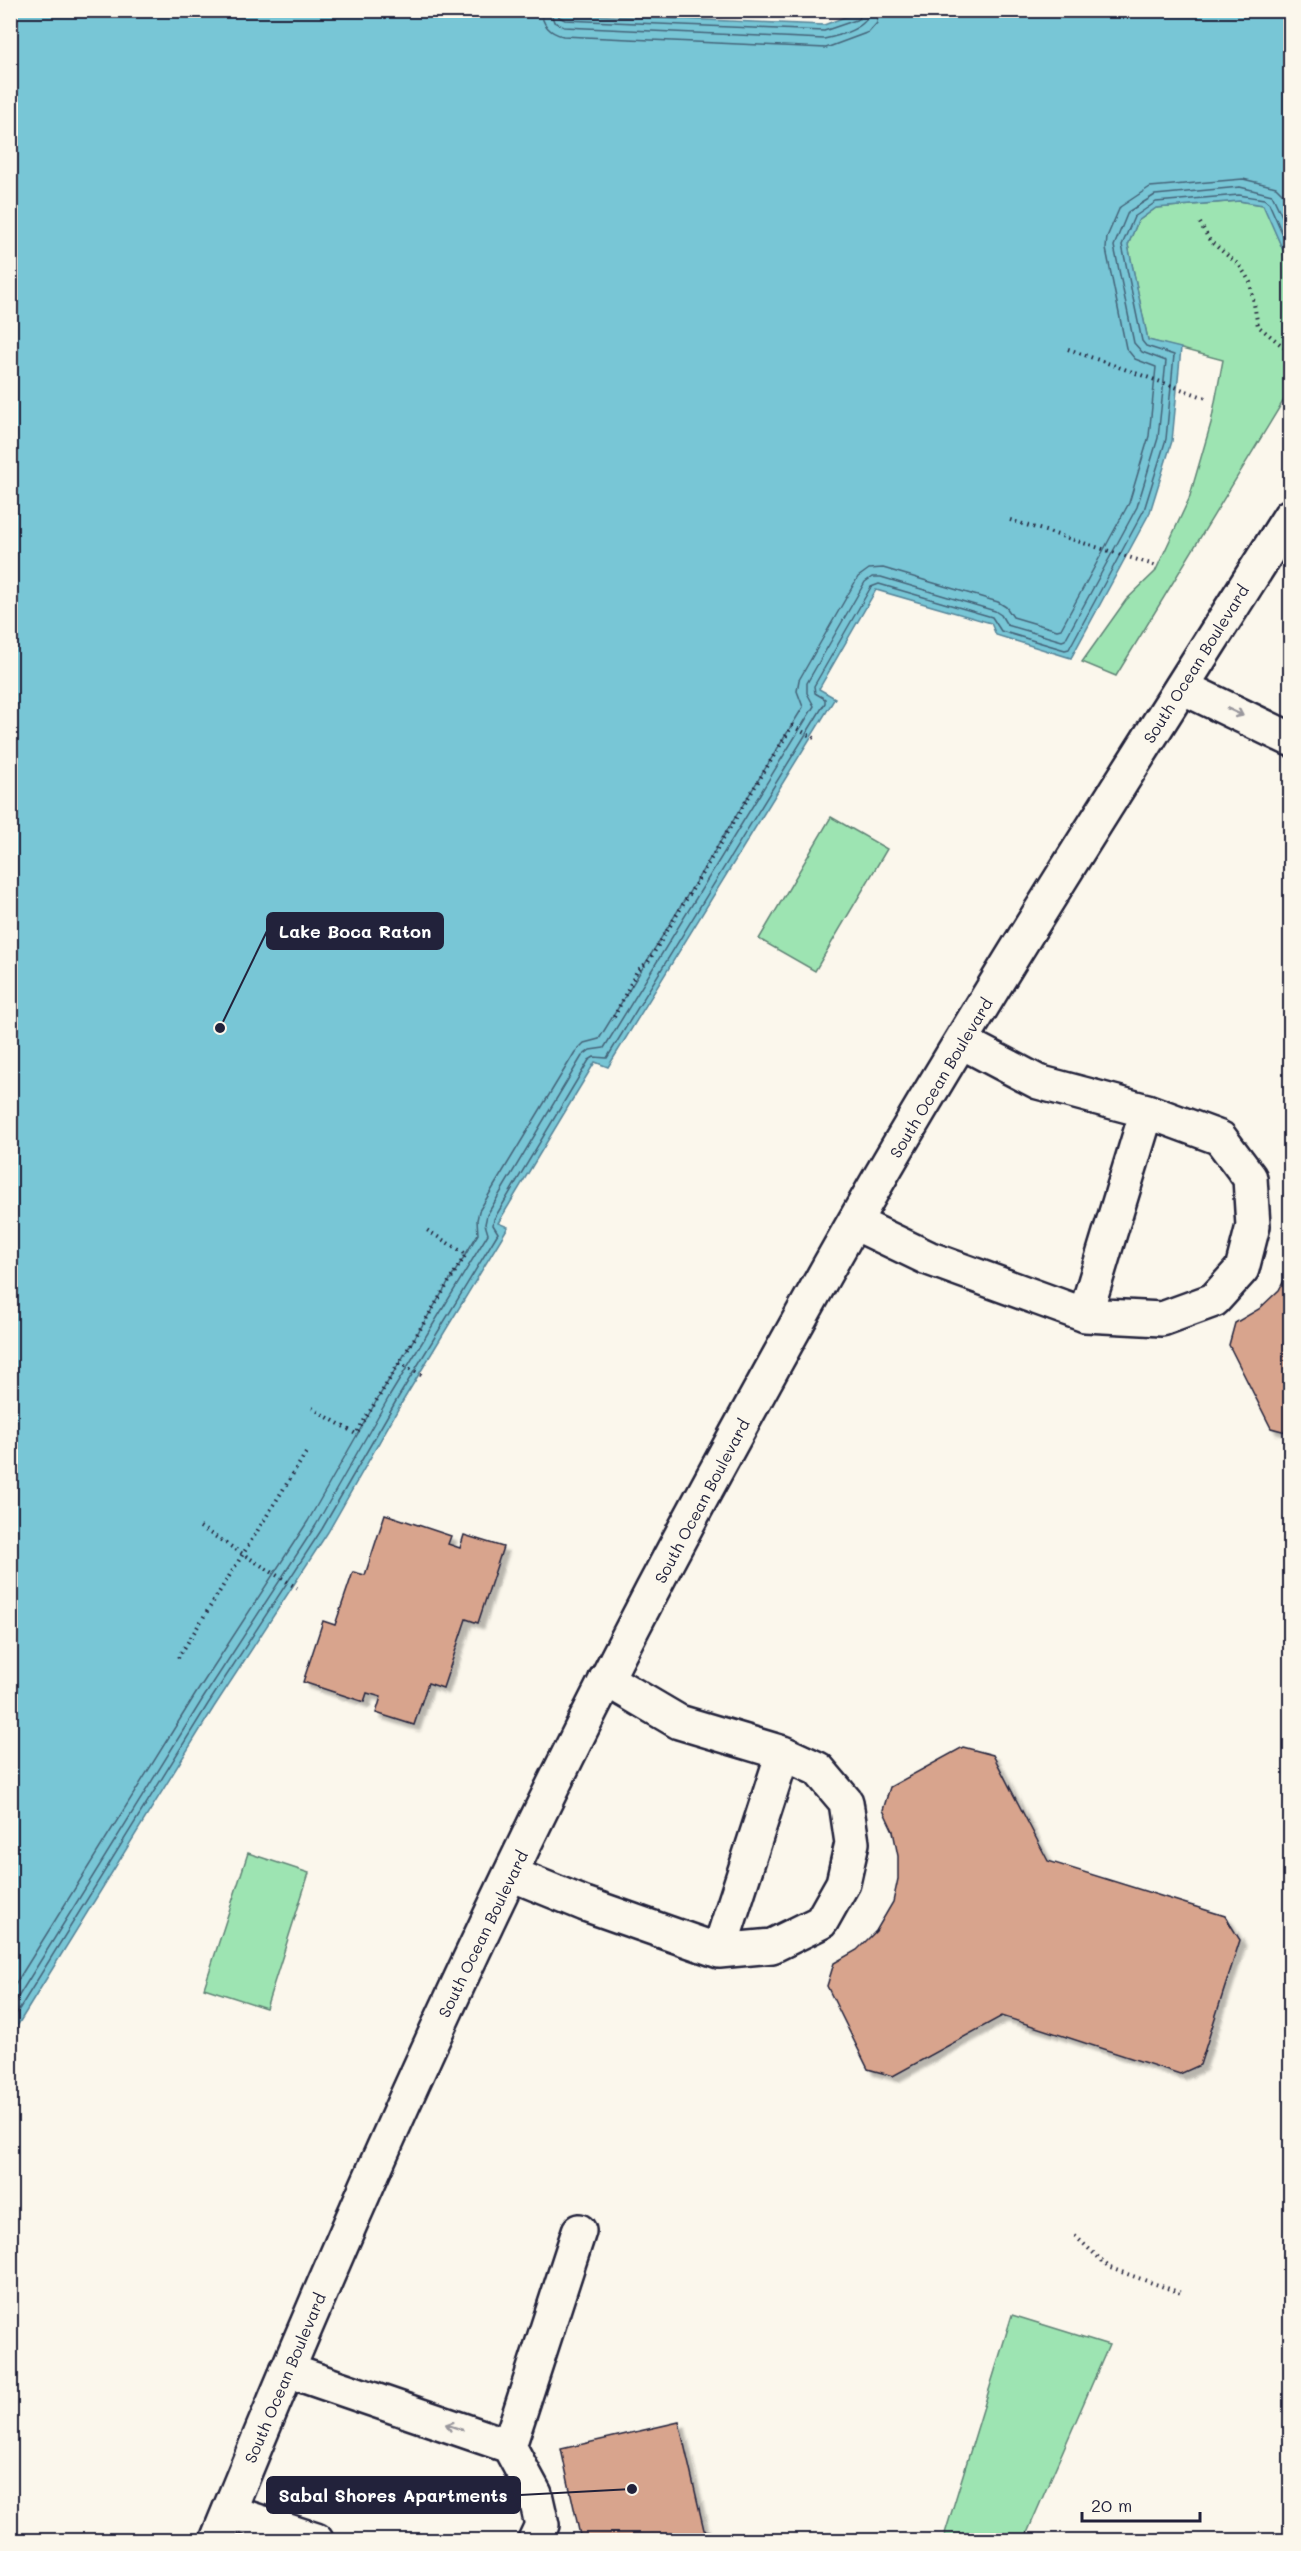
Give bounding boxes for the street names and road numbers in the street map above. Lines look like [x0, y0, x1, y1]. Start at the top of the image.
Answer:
street label: South Ocean Boulevard [1138, 581, 1253, 747]
street label: South Ocean Boulevard [884, 994, 997, 1162]
street label: South Ocean Boulevard [649, 1415, 754, 1587]
street label: South Ocean Boulevard [433, 1847, 532, 2021]
street label: South Ocean Boulevard [239, 2289, 330, 2466]

